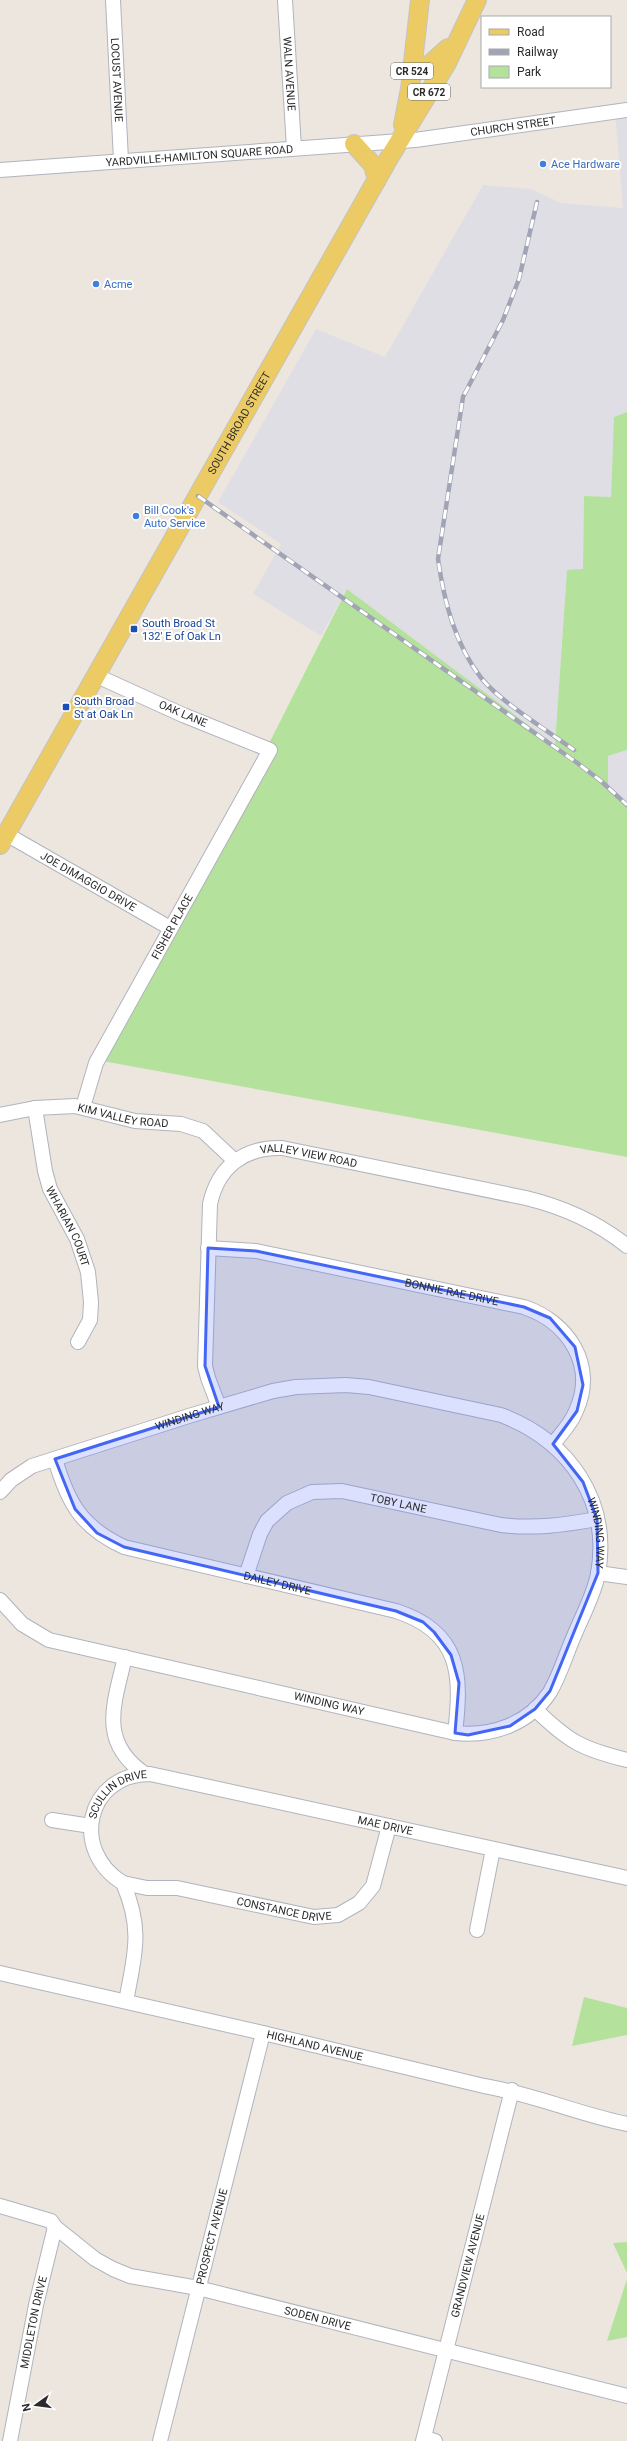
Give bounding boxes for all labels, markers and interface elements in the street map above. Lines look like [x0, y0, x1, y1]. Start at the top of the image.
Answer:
legend [481, 16, 611, 88]
text: Road [517, 25, 545, 39]
street label: WALN AVENUE [281, 36, 298, 111]
street label: LOCUST AVENUE [108, 37, 126, 122]
text: Railway [517, 45, 558, 59]
road number: CR 524 [391, 63, 433, 79]
text: Park [517, 65, 542, 79]
road number: CR 672 [408, 84, 450, 100]
street label: CHURCH STREET [470, 114, 557, 139]
street label: YARDVILLE-HAMILTON SQUARE ROAD [105, 142, 294, 169]
place label: Ace Hardware [551, 158, 620, 171]
marker: Ace Hardware [538, 159, 548, 169]
place label: Acme [104, 278, 133, 291]
marker: Acme [91, 279, 101, 289]
street label: SOUTH BROAD STREET [205, 369, 273, 477]
place label: Bill Cook's Auto Service [144, 504, 206, 530]
marker: Bill Cook's Auto Service [131, 511, 141, 521]
place label: South Broad St 132' E of Oak Ln [142, 617, 221, 643]
marker: South Broad St 132' E of Oak Ln [129, 624, 139, 634]
place label: South Broad St at Oak Ln [74, 695, 134, 721]
street label: OAK LANE [157, 698, 209, 730]
marker: South Broad St at Oak Ln [61, 702, 71, 712]
street label: JOE DIMAGGIO DRIVE [38, 849, 139, 914]
street label: FISHER PLACE [148, 892, 195, 962]
street label: KIM VALLEY ROAD [76, 1100, 169, 1130]
street label: VALLEY VIEW ROAD [259, 1141, 359, 1170]
street label: WHARIAN COURT [43, 1184, 92, 1268]
street label: BONNIE RAE DRIVE [404, 1276, 500, 1308]
street label: WINDING WAY [154, 1399, 226, 1433]
street label: TOBY LANE [369, 1491, 428, 1515]
street label: WINDING WAY [585, 1496, 607, 1569]
street label: DAILEY DRIVE [242, 1569, 313, 1597]
street label: WINDING WAY [293, 1690, 366, 1718]
street label: SCULLIN DRIVE [86, 1768, 148, 1820]
street label: MAE DRIVE [357, 1813, 414, 1838]
street label: CONSTANCE DRIVE [235, 1894, 332, 1924]
street label: HIGHLAND AVENUE [265, 2028, 364, 2063]
street label: PROSPECT AVENUE [193, 2187, 230, 2286]
street label: GRANDVIEW AVENUE [448, 2212, 487, 2319]
street label: MIDDLETON DRIVE [17, 2275, 49, 2370]
street label: SODEN DRIVE [283, 2303, 352, 2333]
north arrow [16, 2385, 56, 2425]
text: N [19, 2402, 34, 2413]

